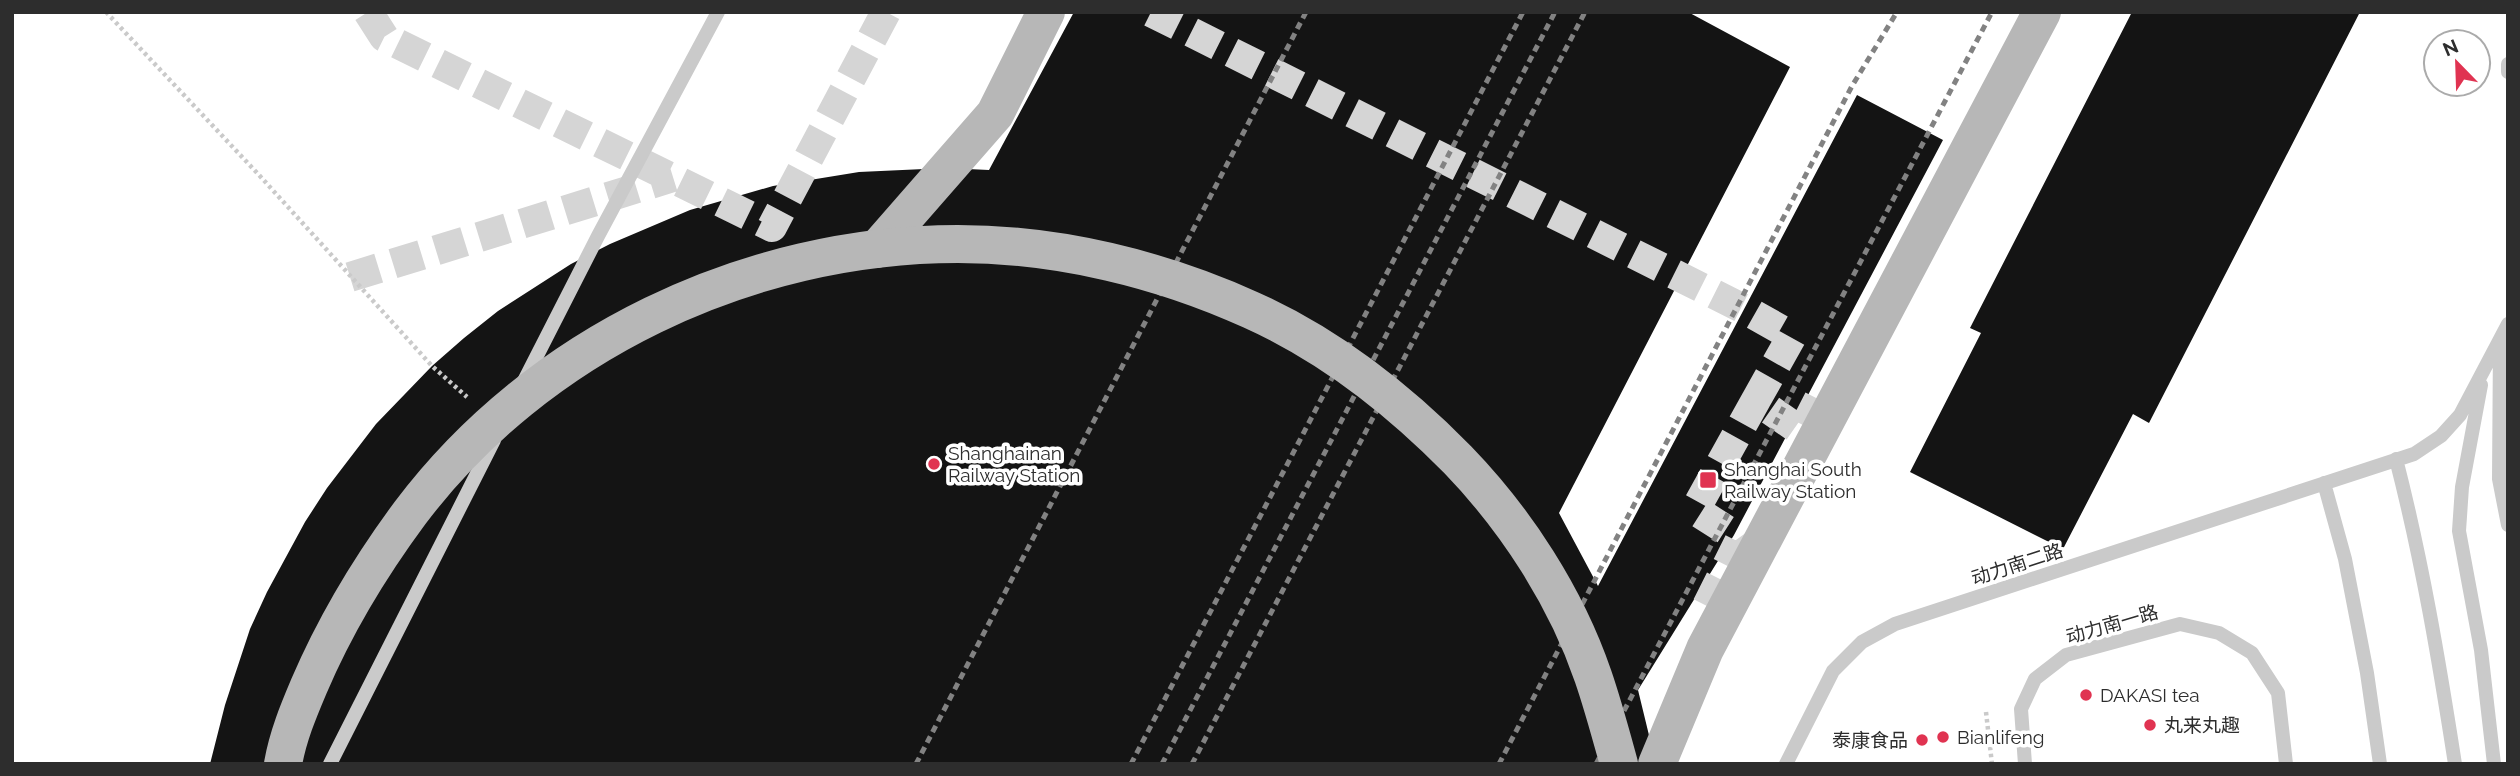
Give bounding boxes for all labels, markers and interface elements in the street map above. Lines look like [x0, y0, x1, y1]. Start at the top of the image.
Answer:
north arrow [2422, 28, 2492, 98]
text: N [2439, 34, 2461, 60]
place label: Shanghainan Railway Station [948, 442, 1080, 486]
marker: Shanghainan Railway Station [926, 456, 942, 472]
place label: Shanghai South Railway Station [1724, 458, 1862, 502]
marker: Shanghai South Railway Station [1698, 470, 1718, 490]
street label: 动力南二路 [1968, 539, 2066, 589]
street label: 动力南一路 [2063, 600, 2161, 648]
place label: DAKASI tea [2100, 684, 2200, 706]
marker: DAKASI tea [2078, 687, 2094, 703]
place label: 丸来丸趣 [2164, 714, 2240, 736]
marker: 丸来丸趣 [2142, 717, 2158, 733]
place label: Bianlifeng [1957, 726, 2044, 748]
place label: 泰康食品 [1832, 729, 1908, 751]
marker: Bianlifeng [1935, 729, 1951, 745]
marker: 泰康食品 [1914, 732, 1930, 748]

